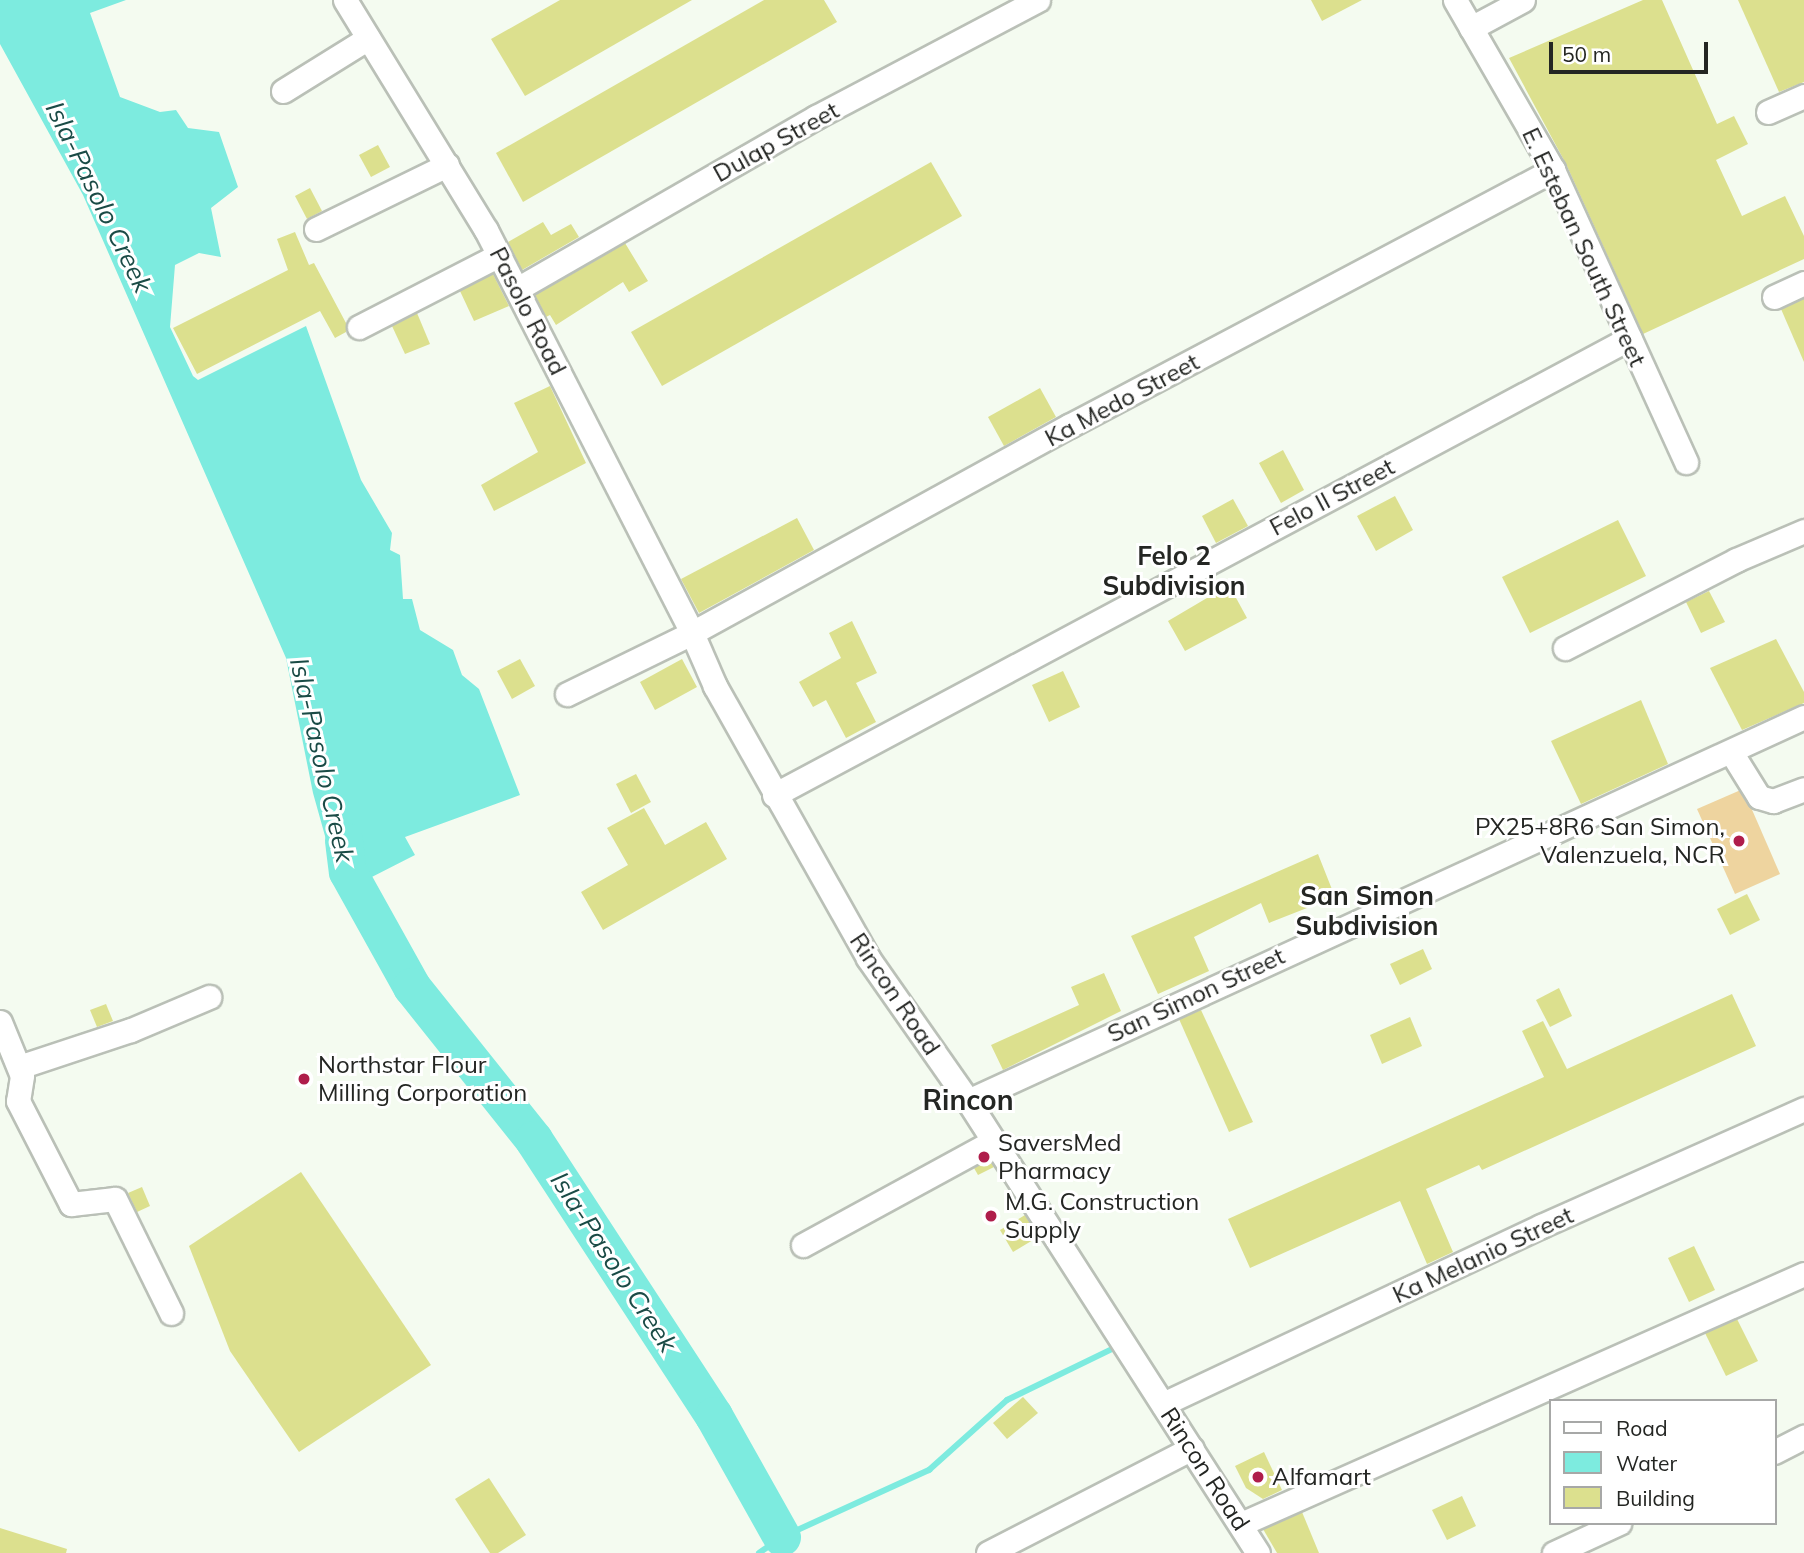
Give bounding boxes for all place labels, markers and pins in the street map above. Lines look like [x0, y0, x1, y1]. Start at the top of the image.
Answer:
place label: PX25+8R6 San Simon, Valenzuela, NCR [1475, 813, 1725, 869]
marker: PX25+8R6 San Simon, Valenzuela, NCR [1731, 833, 1747, 849]
place label: Northstar Flour Milling Corporation [318, 1051, 527, 1107]
marker: Northstar Flour Milling Corporation [296, 1071, 312, 1087]
place label: SaversMed Pharmacy [998, 1129, 1121, 1185]
marker: SaversMed Pharmacy [976, 1149, 992, 1165]
place label: M.G. Construction Supply [1005, 1188, 1199, 1244]
marker: M.G. Construction Supply [983, 1208, 999, 1224]
place label: Alfamart [1272, 1463, 1371, 1491]
marker: Alfamart [1250, 1469, 1266, 1485]

